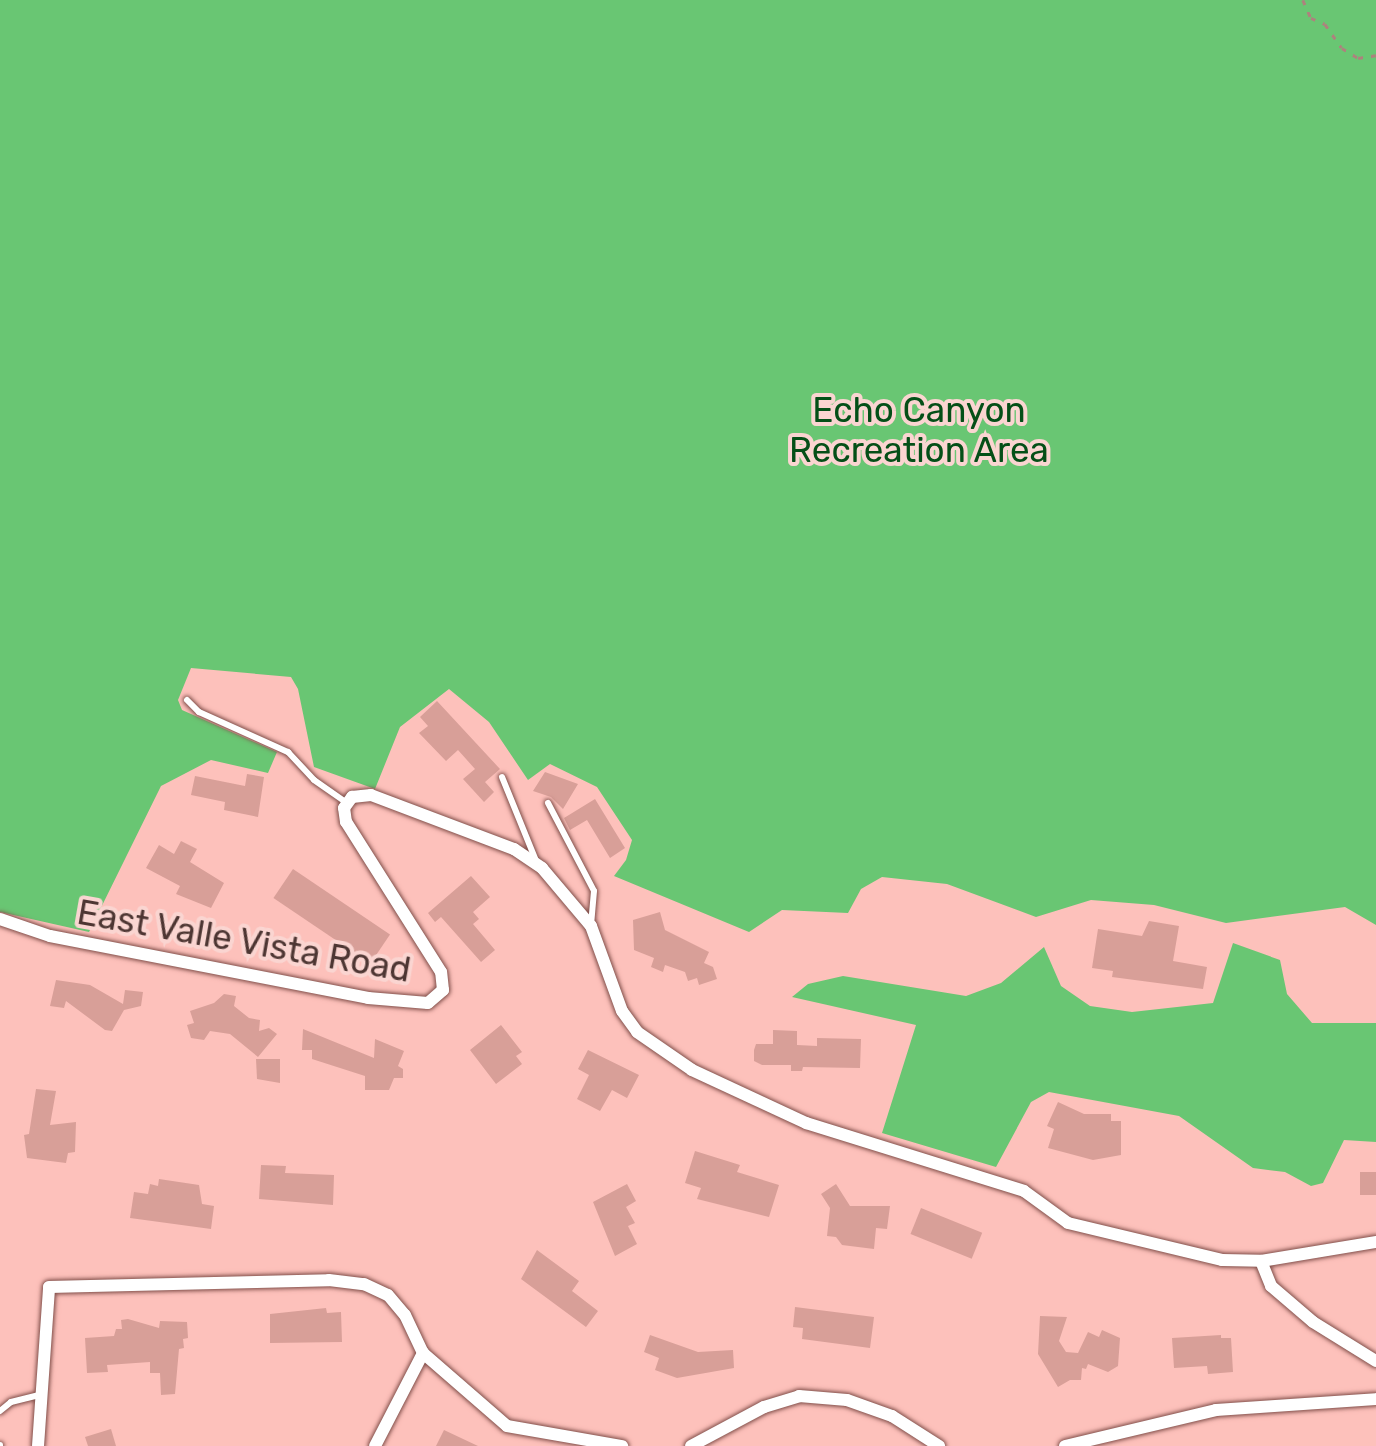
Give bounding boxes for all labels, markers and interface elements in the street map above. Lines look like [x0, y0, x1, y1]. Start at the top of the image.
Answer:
park label: Echo Canyon Recreation Area [789, 389, 1049, 471]
street label: East Valle Vista Road [73, 891, 415, 991]

